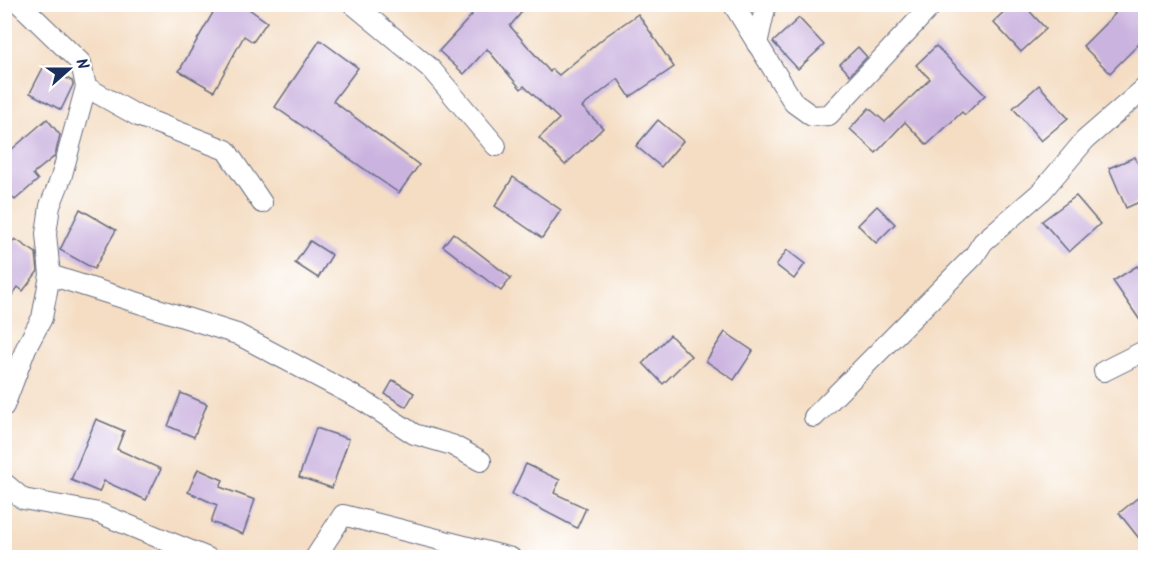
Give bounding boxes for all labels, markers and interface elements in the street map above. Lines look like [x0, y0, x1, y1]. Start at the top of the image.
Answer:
north arrow [39, 39, 99, 99]
text: N [68, 55, 95, 73]

